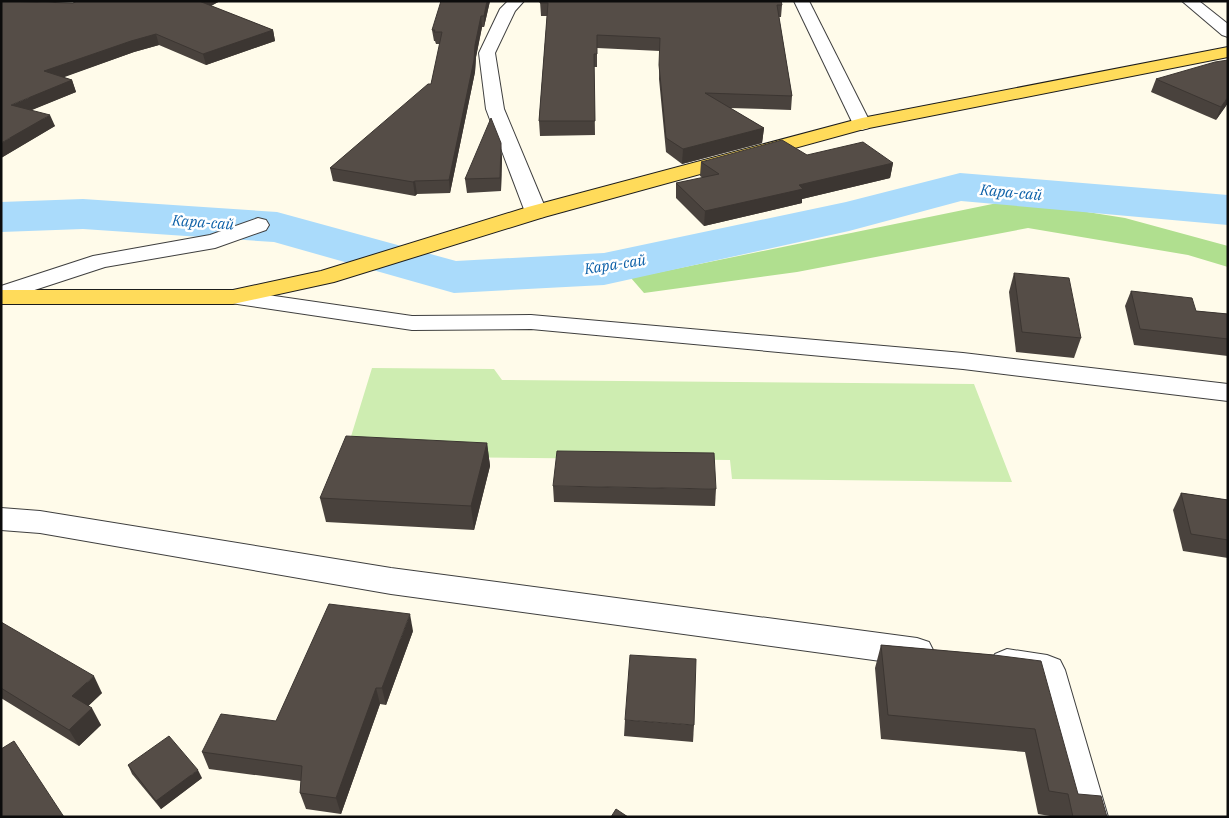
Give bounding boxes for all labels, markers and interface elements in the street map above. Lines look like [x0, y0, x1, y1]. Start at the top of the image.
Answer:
water label: Кара-сай [978, 180, 1043, 204]
water label: Кара-сай [170, 210, 235, 234]
water label: Кара-сай [582, 250, 648, 278]

